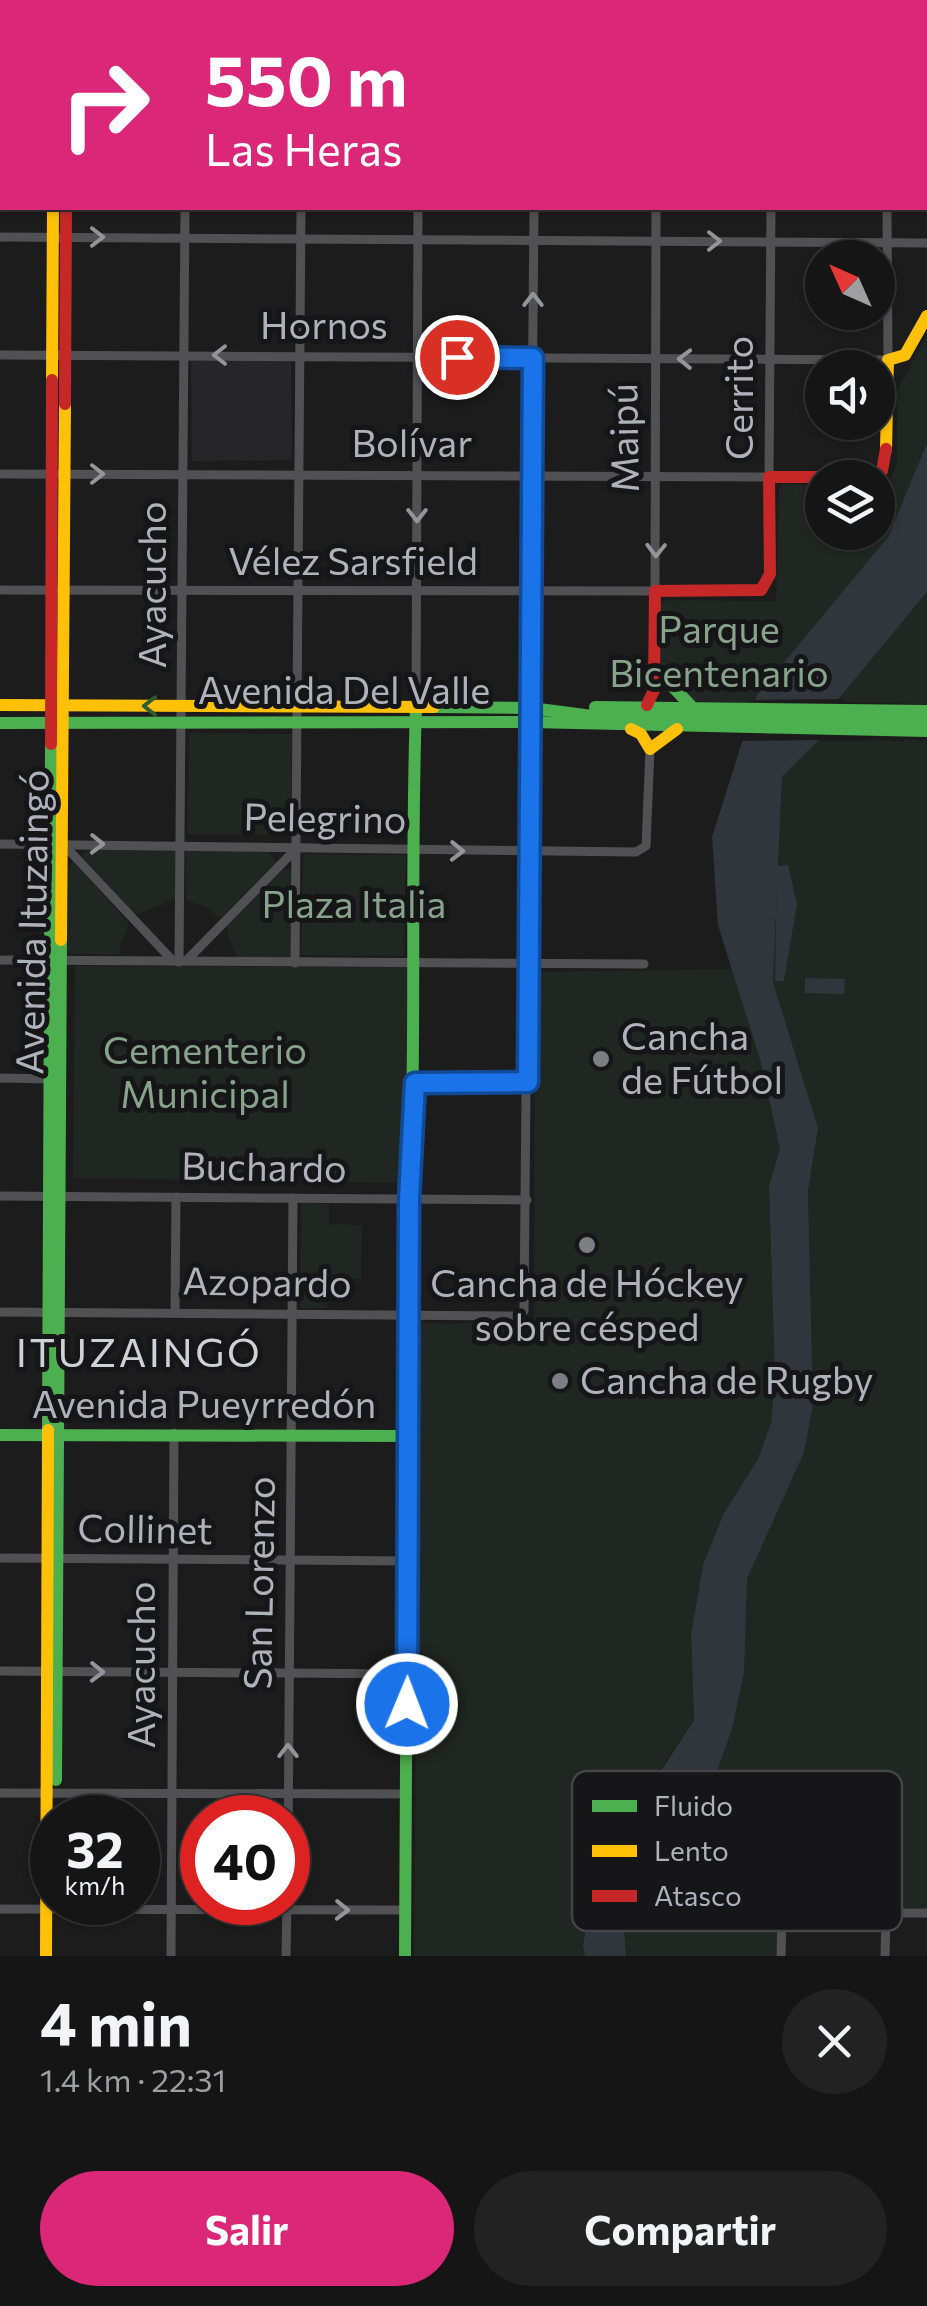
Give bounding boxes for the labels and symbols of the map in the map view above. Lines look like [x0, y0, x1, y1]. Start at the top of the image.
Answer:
one-way arrow [90, 226, 106, 248]
one-way arrow [706, 230, 722, 252]
north arrow [805, 240, 895, 330]
one-way arrow [522, 291, 544, 306]
street label: Hornos [260, 300, 388, 347]
pin [415, 315, 500, 400]
street label: Cerrito [714, 336, 761, 460]
one-way arrow [212, 345, 228, 366]
one-way arrow [677, 349, 693, 370]
street label: Maipú [598, 383, 647, 493]
street label: Bolívar [352, 418, 472, 465]
one-way arrow [90, 463, 106, 484]
street label: Ayacucho [127, 501, 174, 669]
one-way arrow [406, 508, 428, 523]
street label: Vélez Sarsfield [228, 536, 478, 583]
one-way arrow [645, 542, 666, 558]
park label: Parque Bicentenario [609, 604, 829, 695]
street label: Avenida Del Valle [198, 665, 490, 712]
one-way arrow [142, 695, 158, 717]
street label: Avenida Ituzaingó [4, 769, 57, 1075]
street label: Pelegrino [243, 792, 407, 841]
one-way arrow [90, 833, 106, 855]
one-way arrow [450, 840, 466, 862]
park label: Plaza Italia [262, 879, 446, 926]
place label: Cancha de Fútbol [621, 1011, 783, 1102]
park label: Cementerio Municipal [103, 1025, 307, 1116]
marker: Cancha de Fútbol [590, 1048, 612, 1070]
street label: Buchardo [181, 1141, 347, 1190]
marker: Cancha de Hóckey sobre césped [576, 1234, 598, 1256]
street label: Azopardo [182, 1256, 352, 1305]
place label: Cancha de Hóckey sobre césped [430, 1258, 744, 1349]
district label: ITUZAINGÓ [16, 1326, 262, 1375]
place label: Cancha de Rugby [580, 1355, 873, 1402]
marker: Cancha de Rugby [549, 1370, 571, 1392]
street label: Avenida Pueyrredón [32, 1379, 376, 1426]
street label: San Lorenzo [232, 1476, 283, 1690]
street label: Collinet [77, 1503, 213, 1552]
street label: Ayacucho [116, 1581, 163, 1749]
position arrow [355, 1652, 459, 1756]
one-way arrow [90, 1661, 106, 1683]
one-way arrow [277, 1743, 299, 1758]
legend [572, 1771, 902, 1931]
text: Fluido [654, 1788, 733, 1822]
speed limit sign: 40 [180, 1795, 310, 1925]
text: Lento [654, 1833, 729, 1867]
text: Atasco [654, 1878, 742, 1912]
one-way arrow [336, 1899, 351, 1921]

